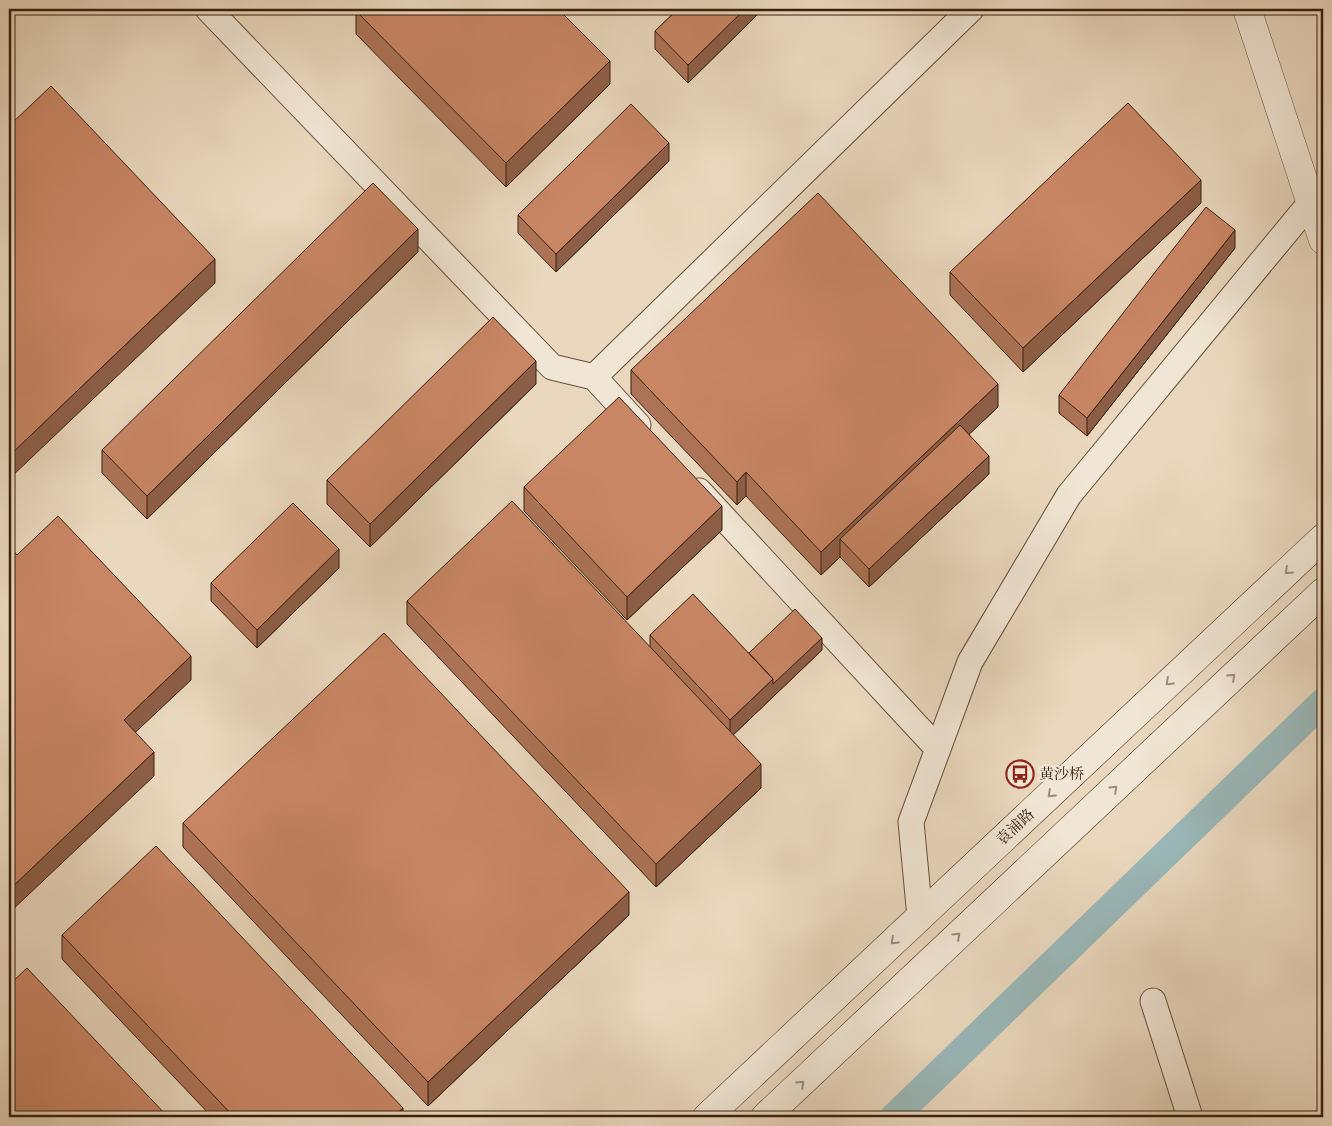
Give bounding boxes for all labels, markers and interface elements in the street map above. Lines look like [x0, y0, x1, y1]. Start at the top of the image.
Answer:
one-way arrow [1284, 565, 1293, 574]
one-way arrow [1227, 674, 1236, 683]
one-way arrow [1166, 676, 1175, 685]
bus stop icon: 黄沙桥 [1005, 759, 1035, 789]
place label: 黄沙桥 [1039, 764, 1084, 784]
one-way arrow [1108, 786, 1117, 795]
one-way arrow [1047, 788, 1056, 797]
street label: 袁浦路 [992, 804, 1038, 850]
one-way arrow [952, 933, 961, 942]
one-way arrow [891, 935, 900, 944]
one-way arrow [795, 1081, 804, 1090]

